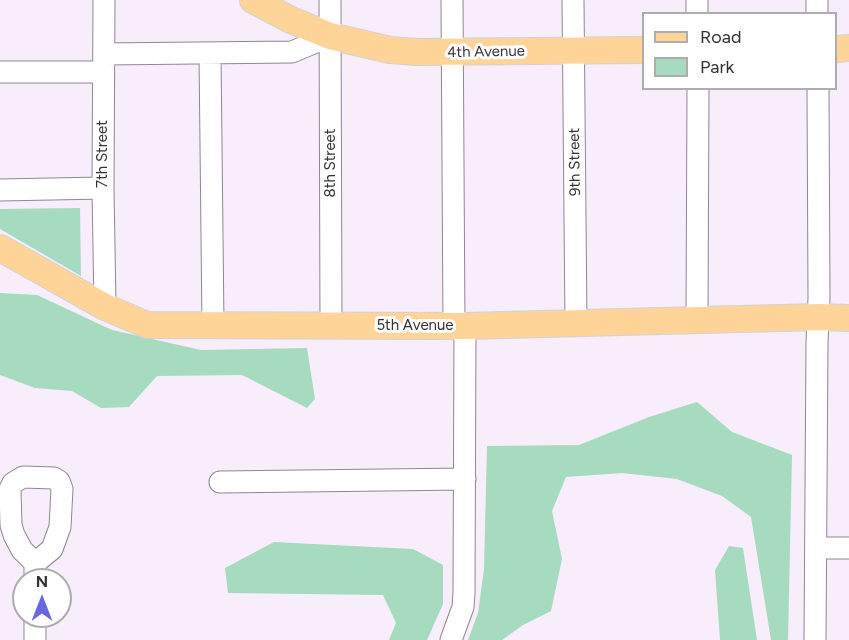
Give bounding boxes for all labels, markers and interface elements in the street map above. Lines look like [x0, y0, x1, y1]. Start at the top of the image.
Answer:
legend [642, 12, 837, 90]
text: Road [700, 26, 741, 48]
street label: 4th Avenue [447, 42, 525, 62]
text: Park [700, 56, 734, 78]
street label: 7th Street [94, 120, 112, 188]
street label: 9th Street [565, 128, 585, 196]
street label: 8th Street [322, 129, 340, 197]
street label: 5th Avenue [376, 317, 454, 335]
north arrow [12, 568, 72, 628]
text: N [36, 572, 48, 591]

